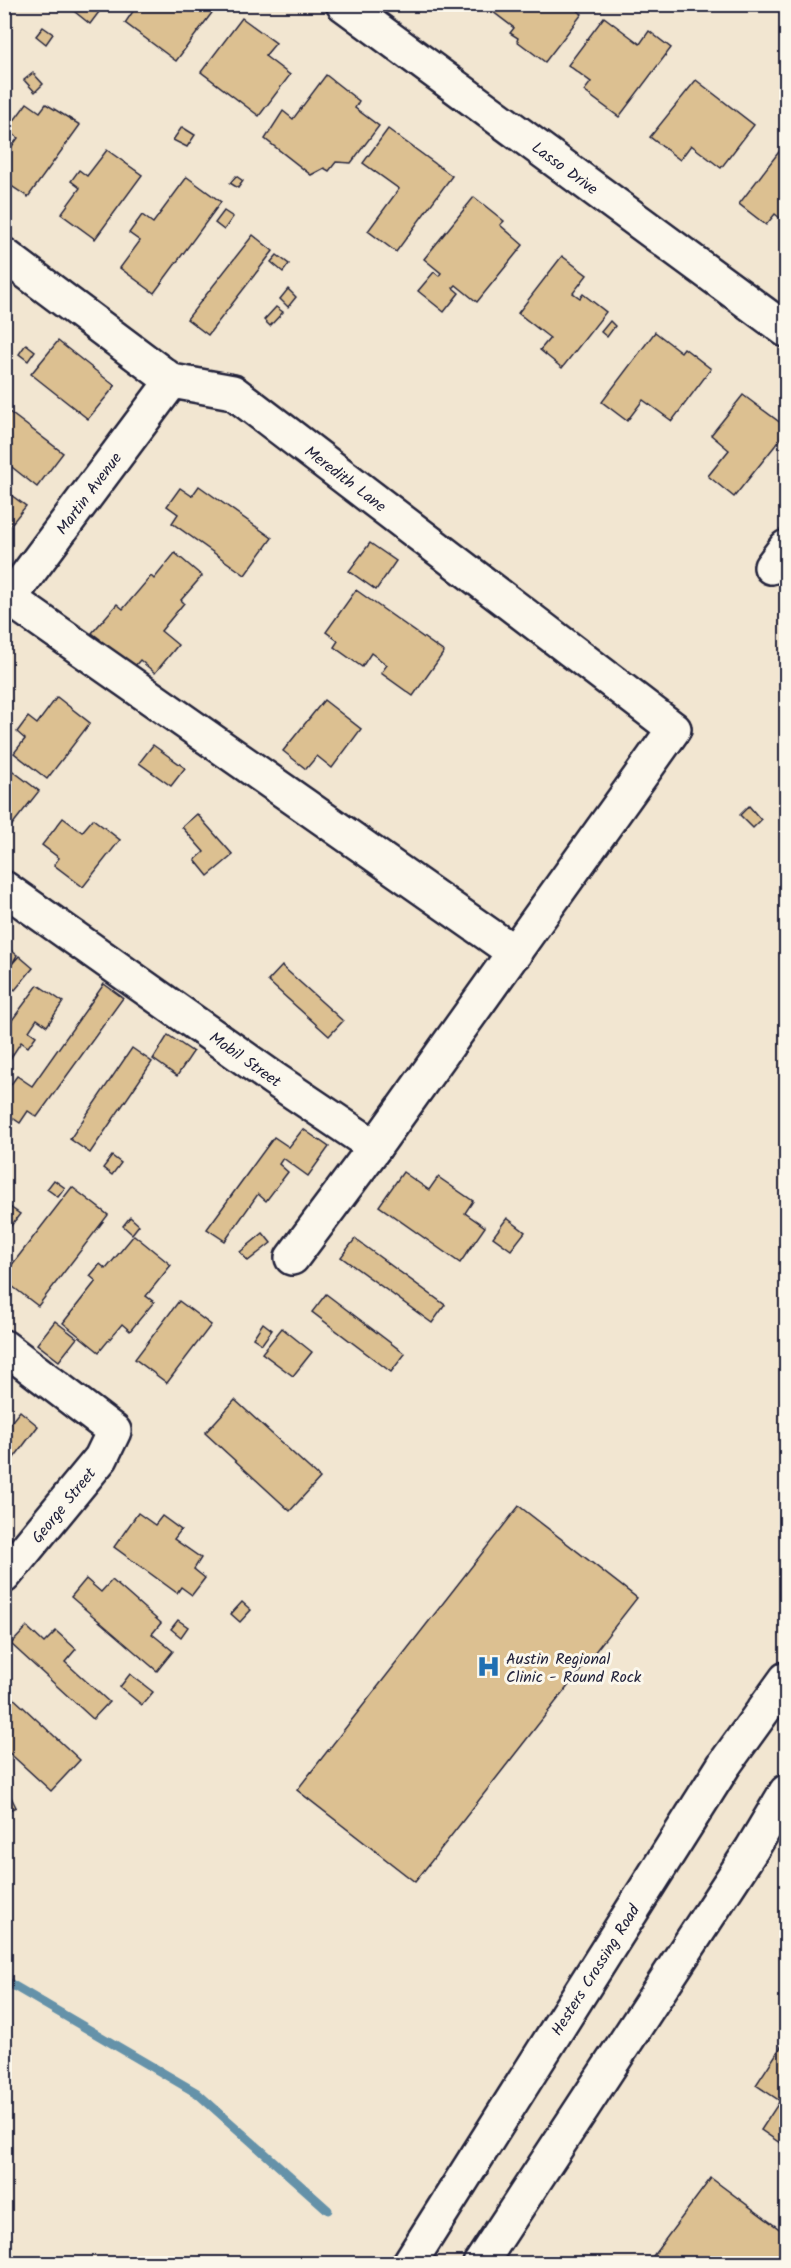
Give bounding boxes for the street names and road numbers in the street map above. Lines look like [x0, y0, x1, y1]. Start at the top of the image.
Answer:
street label: Lasso Drive [526, 136, 603, 202]
street label: Meredith Lane [299, 440, 391, 519]
street label: Martin Avenue [50, 447, 129, 540]
street label: Mobil Street [204, 1026, 286, 1095]
street label: George Street [26, 1462, 103, 1549]
street label: Hesters Crossing Road [545, 1899, 647, 2041]

